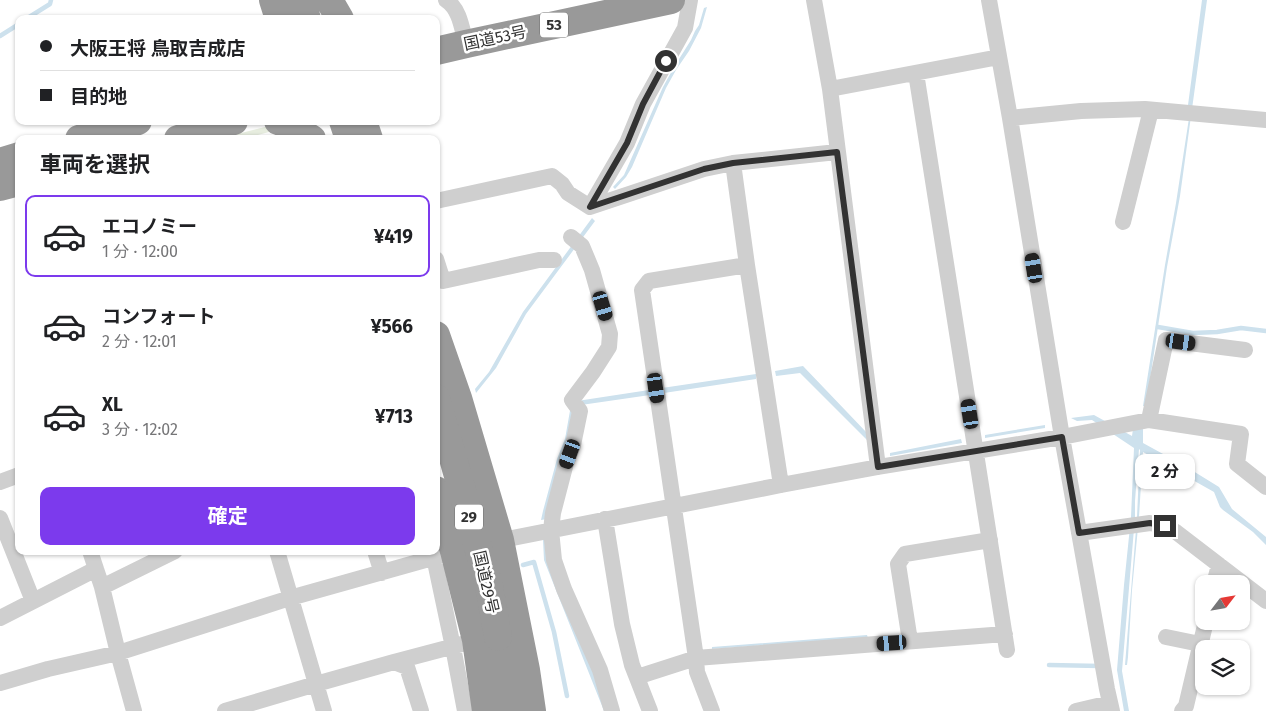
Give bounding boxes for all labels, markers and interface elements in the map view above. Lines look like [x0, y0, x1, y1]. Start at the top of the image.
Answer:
road number: 53 [540, 12, 568, 38]
street label: 国道53号 [462, 22, 528, 54]
text: 大阪王将 鳥取吉成店 [70, 37, 246, 60]
route start [655, 50, 677, 72]
text: 目的地 [70, 85, 127, 108]
text: 車両を選択 [40, 151, 150, 178]
icon: car [42, 214, 87, 259]
text: エコノミー [102, 215, 197, 238]
text: ¥419 [374, 225, 413, 248]
text: 1 分 · 12:00 [102, 242, 178, 261]
car [1024, 252, 1043, 284]
car [591, 289, 614, 323]
icon: car [42, 304, 87, 349]
text: コンフォート [102, 305, 215, 328]
text: ¥566 [371, 315, 413, 338]
text: 2 分 · 12:01 [102, 332, 177, 351]
car [1165, 332, 1196, 352]
car [646, 372, 665, 404]
text: XL [102, 393, 123, 416]
icon: car [42, 394, 87, 439]
car [960, 398, 979, 430]
text: ¥713 [375, 405, 413, 428]
text: 3 分 · 12:02 [102, 420, 178, 439]
car [557, 437, 582, 471]
callout: 2 分 [1135, 454, 1195, 488]
text: 2 分 [1151, 462, 1179, 481]
button: 確定 [40, 487, 415, 545]
road number: 29 [455, 504, 483, 530]
route end [1154, 515, 1176, 537]
street label: 国道29号 [470, 549, 502, 615]
north arrow [1195, 575, 1250, 630]
map controls [1195, 575, 1250, 695]
car [876, 634, 907, 652]
button: layers [1195, 640, 1250, 695]

